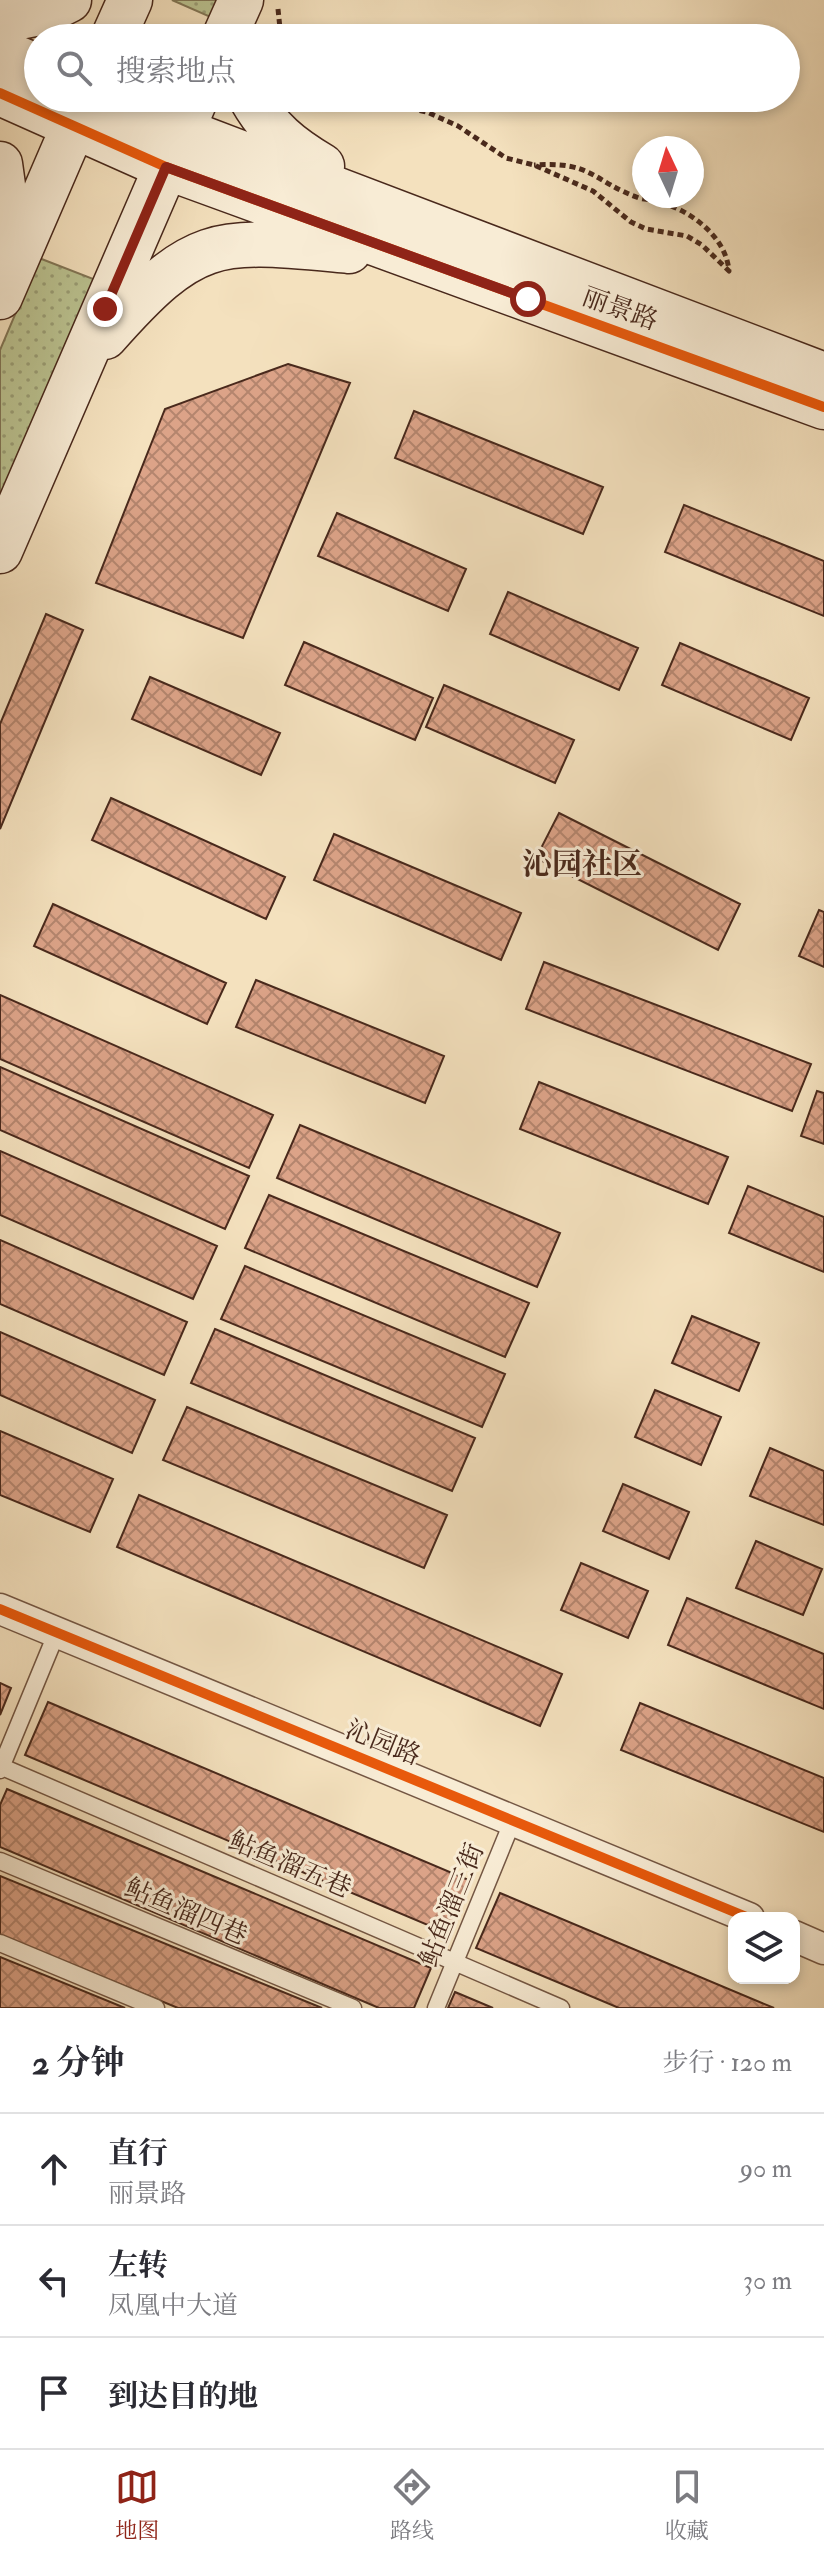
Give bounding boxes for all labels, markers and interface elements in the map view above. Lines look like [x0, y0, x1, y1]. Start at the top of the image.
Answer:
search box [24, 24, 800, 112]
icon: search [52, 46, 96, 90]
text: 搜索地点 [116, 53, 236, 90]
north arrow [632, 136, 704, 208]
route start [510, 281, 546, 317]
street label: 丽景路 [578, 281, 662, 337]
route end [87, 291, 123, 327]
district label: 沁园社区 [522, 846, 642, 883]
street label: 沁园路 [341, 1714, 425, 1772]
street label: 鲇鱼溜五巷 [224, 1825, 356, 1905]
street label: 鲇鱼溜三街 [413, 1839, 491, 1971]
street label: 鲇鱼溜四巷 [120, 1872, 252, 1952]
map controls [728, 1912, 800, 1984]
button: layers [728, 1912, 800, 1984]
text: 2 分钟 [32, 2042, 124, 2085]
text: 步行 · 120 m [663, 2047, 792, 2079]
text: 直行 [108, 2135, 168, 2172]
icon: ahead [32, 2147, 76, 2191]
text: 90 m [740, 2153, 792, 2185]
text: 丽景路 [108, 2178, 186, 2210]
text: 左转 [108, 2247, 168, 2284]
icon: left [32, 2259, 76, 2303]
text: 30 m [743, 2265, 792, 2297]
text: 凤凰中大道 [108, 2290, 238, 2322]
icon: arrive [32, 2371, 76, 2415]
text: 到达目的地 [108, 2378, 258, 2415]
tab: 地图 [115, 2465, 159, 2545]
tab: 路线 [390, 2465, 434, 2545]
tab: 收藏 [665, 2465, 709, 2545]

